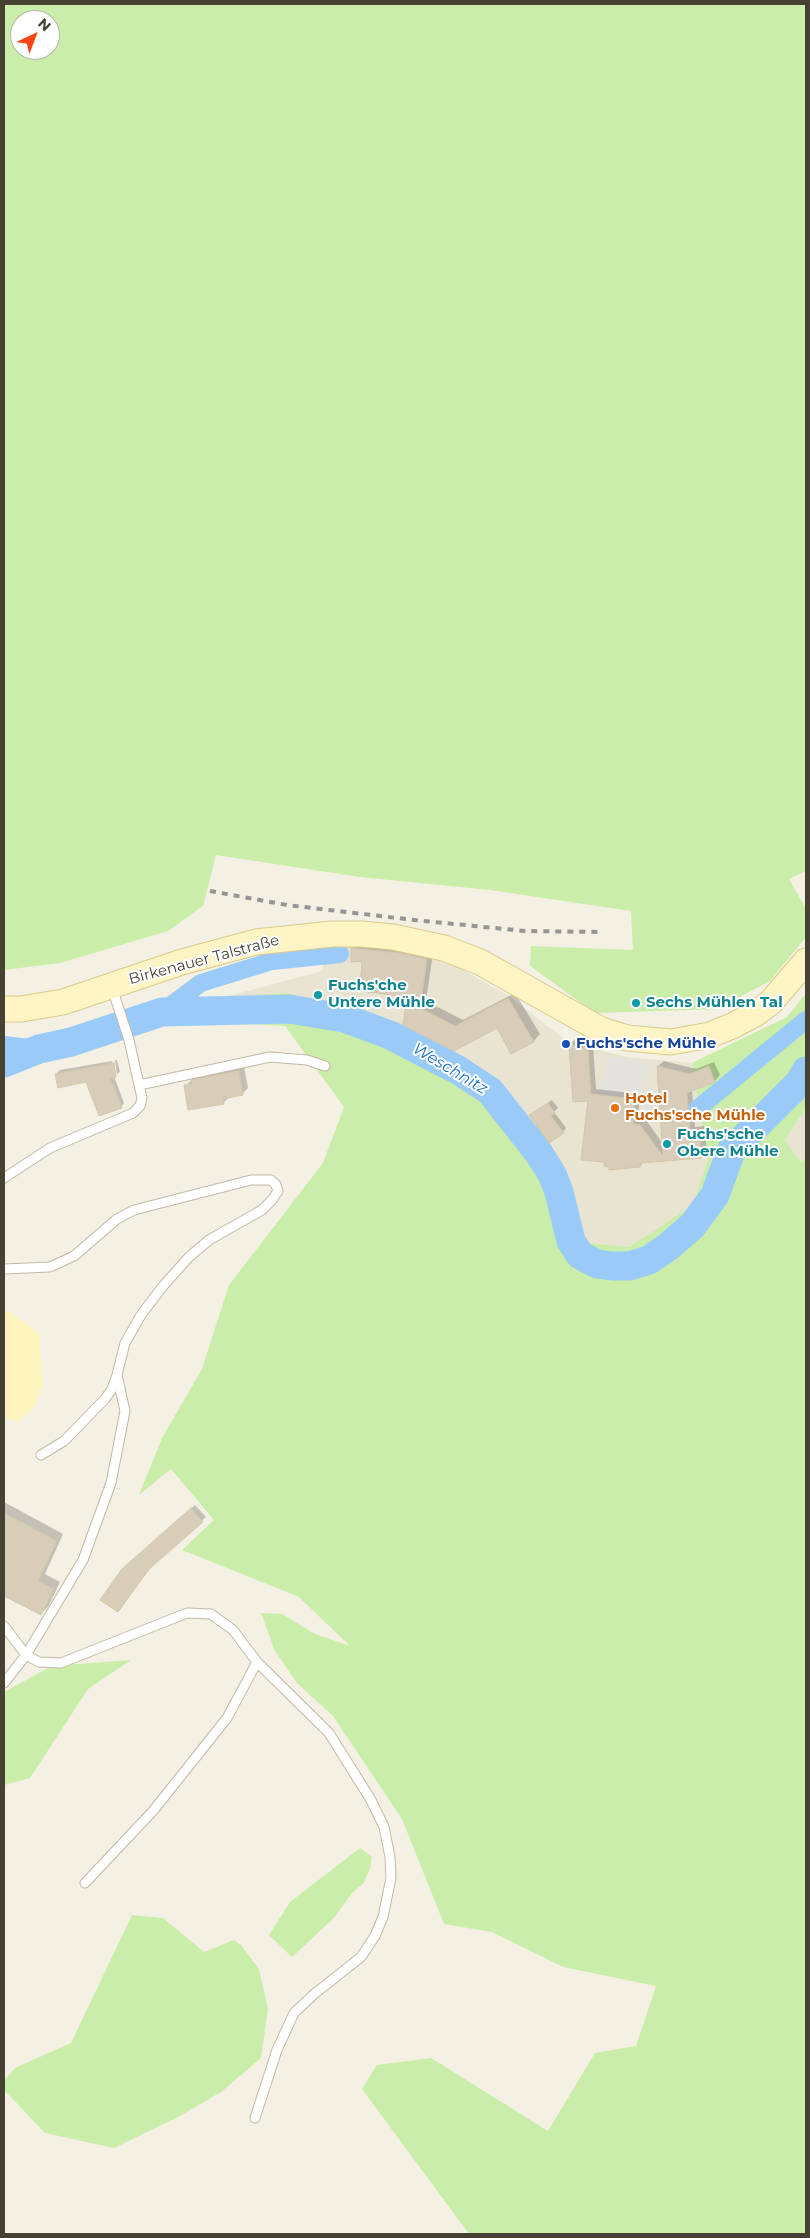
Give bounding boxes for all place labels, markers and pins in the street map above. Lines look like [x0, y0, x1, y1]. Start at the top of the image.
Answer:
place label: Fuchs'che Untere Mühle [328, 977, 435, 1012]
marker: Fuchs'che Untere Mühle [312, 989, 324, 1001]
place label: Sechs Mühlen Tal [646, 994, 783, 1012]
marker: Sechs Mühlen Tal [630, 997, 642, 1009]
place label: Fuchs'sche Mühle [576, 1035, 716, 1053]
marker: Fuchs'sche Mühle [560, 1038, 572, 1050]
place label: Hotel Fuchs'sche Mühle [625, 1090, 765, 1125]
marker: Hotel Fuchs'sche Mühle [609, 1102, 621, 1114]
place label: Fuchs'sche Obere Mühle [677, 1126, 778, 1161]
marker: Fuchs'sche Obere Mühle [661, 1138, 673, 1150]

